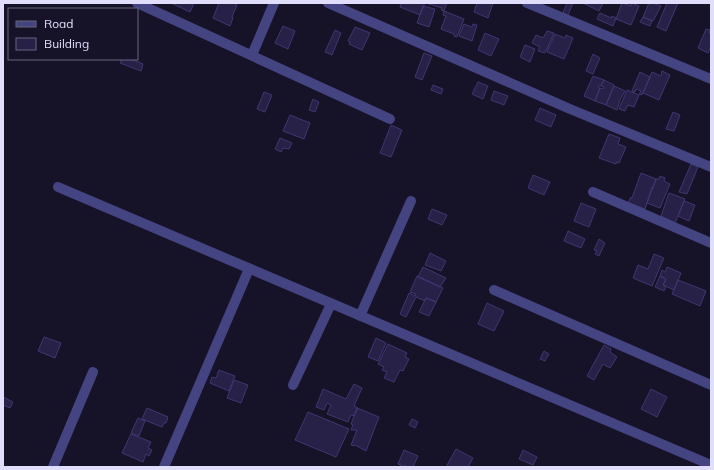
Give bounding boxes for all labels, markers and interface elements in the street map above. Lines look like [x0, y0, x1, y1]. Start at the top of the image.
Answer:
legend [8, 8, 138, 60]
text: Road [44, 16, 73, 31]
text: Building [44, 36, 89, 51]

